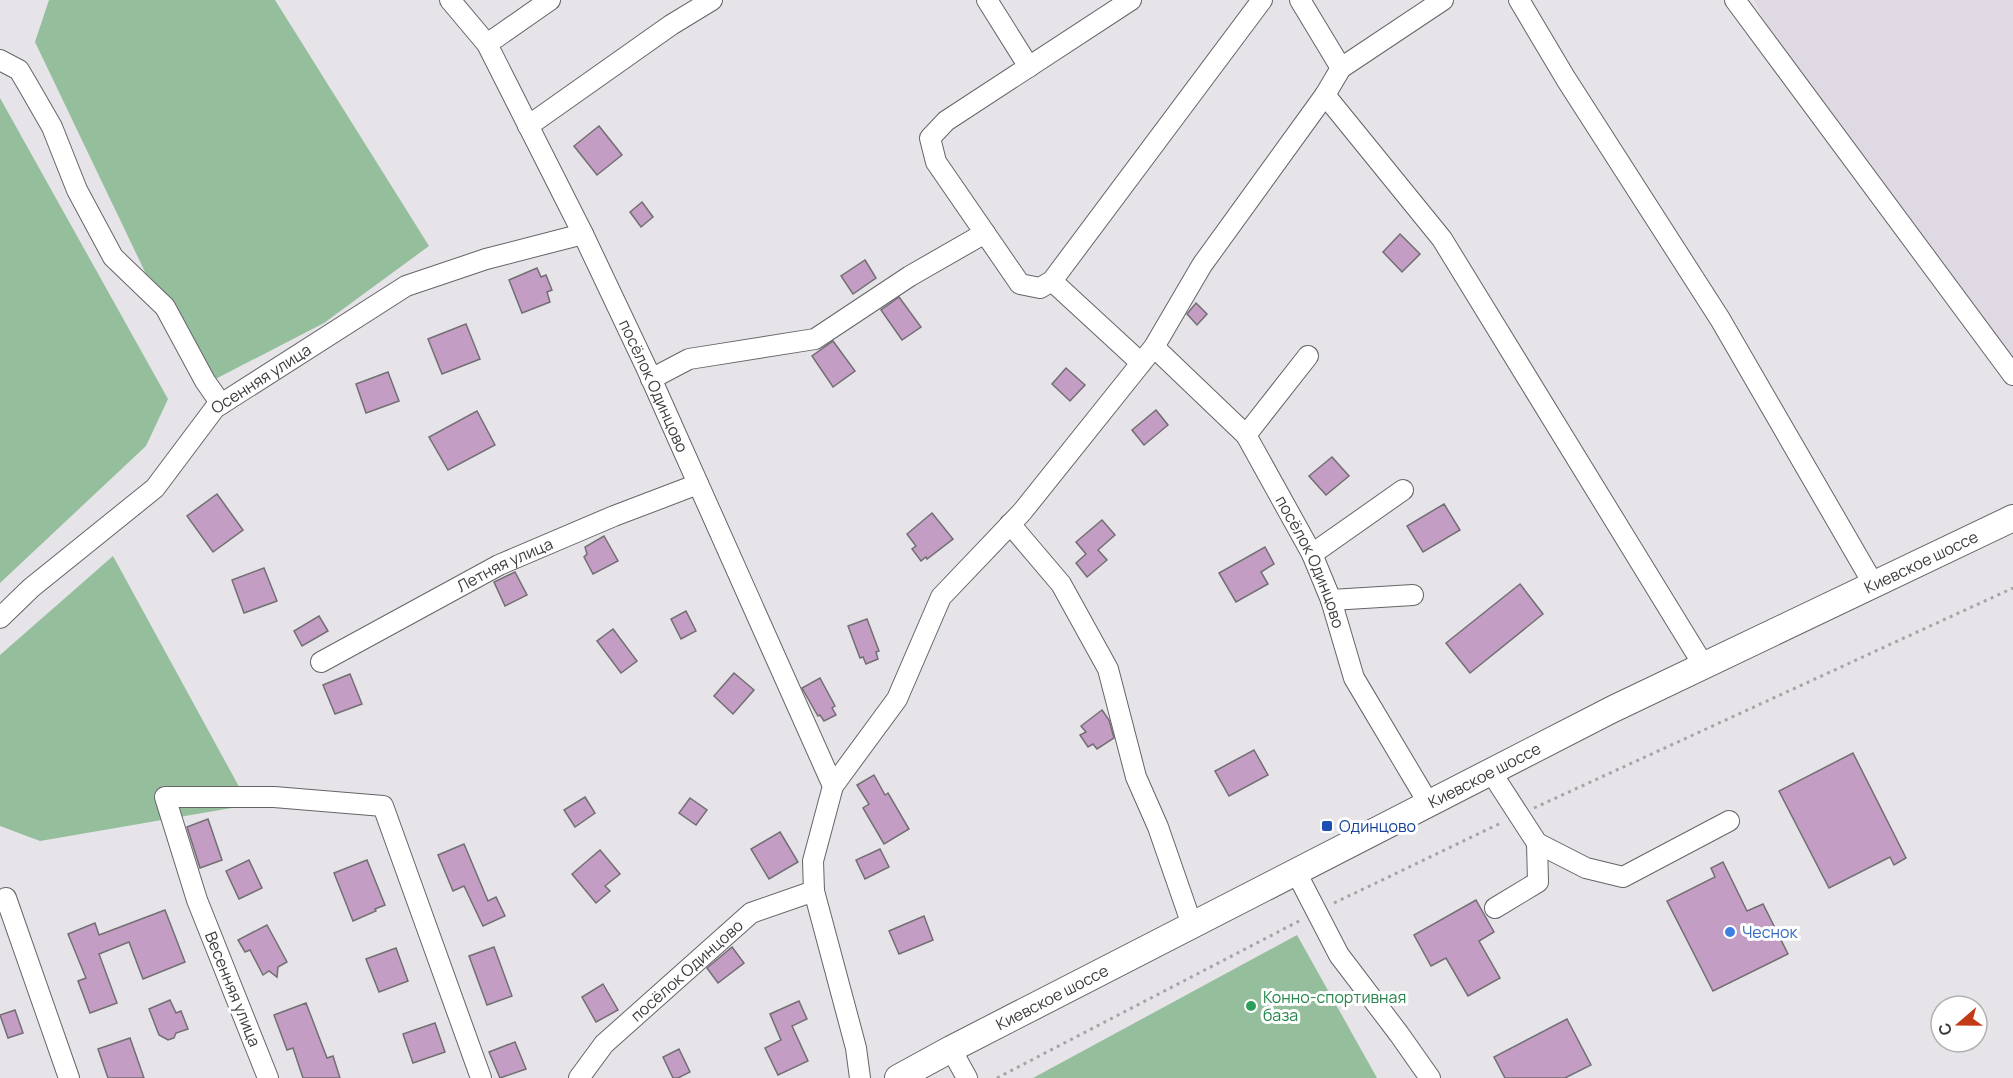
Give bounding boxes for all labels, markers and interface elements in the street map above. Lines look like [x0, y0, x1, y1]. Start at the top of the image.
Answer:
street label: посёлок Одинцово [614, 316, 694, 456]
street label: Осенняя улица [207, 338, 315, 419]
street label: посёлок Одинцово [1271, 492, 1350, 631]
street label: Киевское шоссе [1861, 525, 1982, 598]
street label: Летняя улица [453, 532, 556, 597]
street label: Киевское шоссе [1424, 737, 1544, 813]
place label: Одинцово [1339, 815, 1416, 837]
marker: Одинцово [1320, 819, 1334, 833]
street label: посёлок Одинцово [626, 914, 748, 1026]
place label: Чеснок [1742, 921, 1798, 943]
marker: Чеснок [1723, 925, 1737, 939]
street label: Весенняя улица [200, 928, 266, 1050]
street label: Киевское шоссе [992, 959, 1112, 1035]
place label: Конно-спортивная база [1263, 986, 1406, 1026]
north arrow [1929, 994, 1989, 1054]
marker: Конно-спортивная база [1244, 999, 1258, 1013]
text: С [1932, 1020, 1957, 1038]

